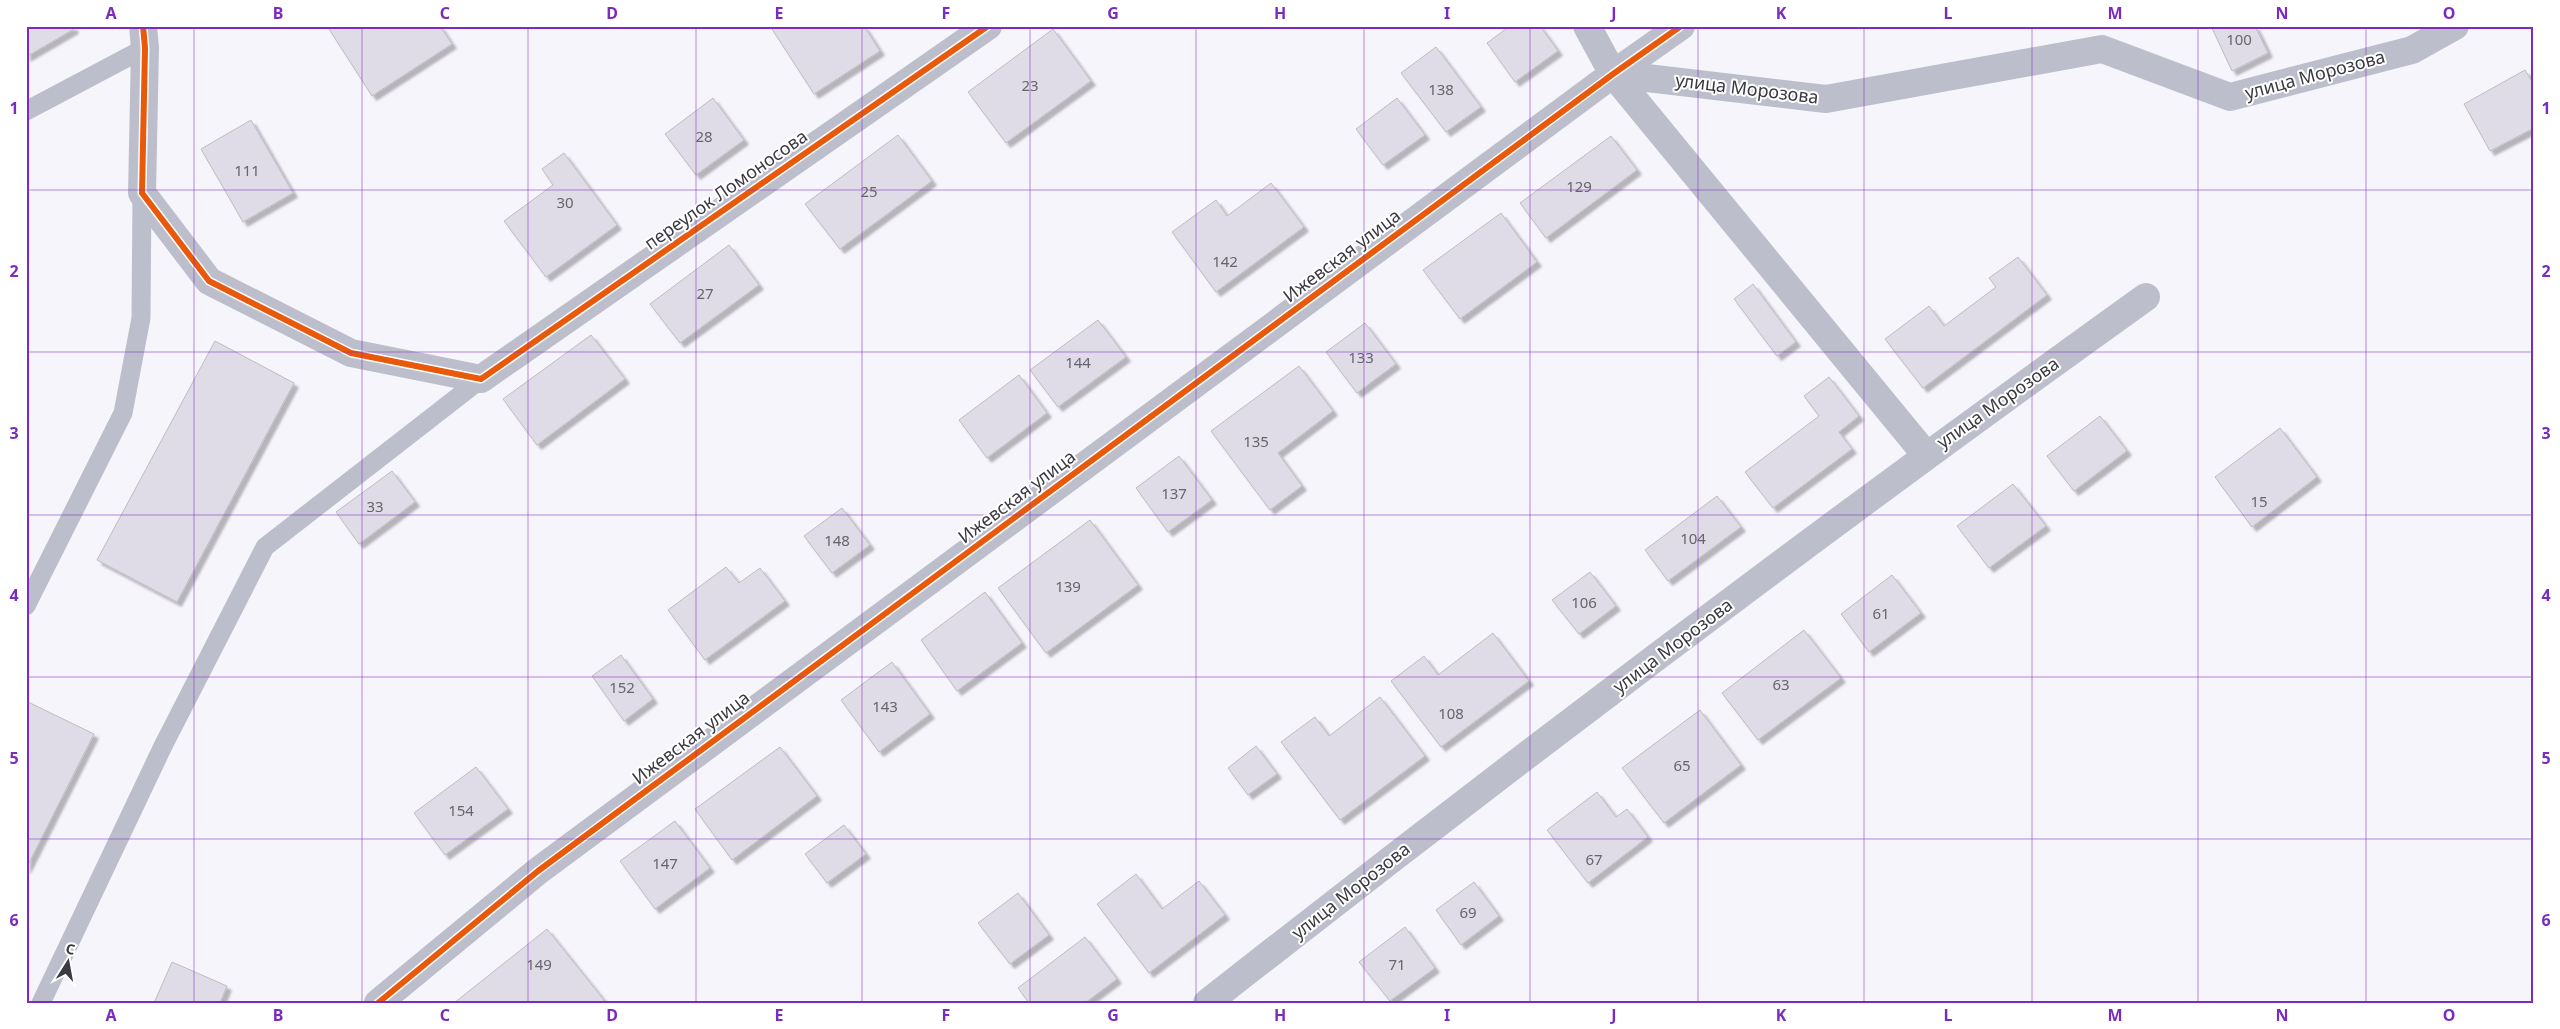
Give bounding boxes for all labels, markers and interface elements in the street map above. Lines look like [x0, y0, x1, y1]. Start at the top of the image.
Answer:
text: A [105, 2, 117, 24]
text: B [273, 2, 283, 24]
text: C [440, 2, 450, 24]
text: D [606, 2, 618, 24]
text: E [775, 2, 784, 24]
text: F [942, 2, 950, 24]
text: G [1107, 2, 1119, 24]
text: H [1274, 2, 1286, 24]
text: I [1444, 2, 1450, 24]
text: J [1609, 2, 1617, 24]
text: K [1776, 2, 1787, 24]
text: L [1944, 2, 1953, 24]
text: M [2107, 2, 2123, 24]
text: N [2275, 2, 2289, 24]
text: O [2443, 2, 2455, 24]
house number: 100 [2226, 29, 2252, 49]
street label: улица Морозова [2242, 44, 2387, 104]
street label: улица Морозова [1674, 67, 1820, 109]
house number: 23 [1021, 75, 1039, 95]
house number: 138 [1428, 79, 1454, 99]
text: 1 [9, 97, 19, 119]
text: 1 [2541, 97, 2551, 119]
street label: переулок Ломоносова [639, 124, 812, 255]
house number: 28 [695, 126, 713, 146]
house number: 111 [234, 160, 260, 180]
house number: 129 [1566, 176, 1592, 196]
house number: 25 [860, 181, 878, 201]
house number: 30 [556, 192, 574, 212]
street label: Ижевская улица [1278, 203, 1405, 307]
house number: 142 [1212, 251, 1238, 271]
text: 2 [9, 260, 19, 282]
text: 2 [2541, 260, 2551, 282]
house number: 27 [696, 283, 714, 303]
house number: 133 [1348, 347, 1374, 367]
street label: улица Морозова [1932, 351, 2063, 453]
house number: 144 [1065, 352, 1091, 372]
text: 3 [9, 422, 19, 444]
text: 3 [2541, 422, 2551, 444]
house number: 135 [1243, 431, 1269, 451]
street label: Ижевская улица [953, 444, 1080, 548]
house number: 137 [1161, 483, 1187, 503]
house number: 15 [2250, 491, 2268, 511]
house number: 33 [366, 496, 384, 516]
house number: 104 [1680, 528, 1706, 548]
house number: 148 [824, 530, 850, 550]
house number: 139 [1055, 576, 1081, 596]
text: 4 [9, 584, 19, 606]
text: 4 [2541, 584, 2551, 606]
house number: 106 [1571, 592, 1597, 612]
street label: улица Морозова [1608, 592, 1737, 698]
house number: 61 [1872, 603, 1890, 623]
house number: 63 [1772, 674, 1790, 694]
house number: 152 [609, 677, 635, 697]
street label: Ижевская улица [627, 685, 754, 789]
house number: 143 [872, 696, 898, 716]
house number: 108 [1438, 703, 1464, 723]
text: 5 [9, 747, 19, 769]
text: 5 [2541, 747, 2551, 769]
house number: 65 [1673, 755, 1691, 775]
house number: 154 [448, 800, 474, 820]
street label: улица Морозова [1286, 836, 1415, 944]
house number: 67 [1585, 849, 1603, 869]
house number: 147 [652, 853, 678, 873]
house number: 69 [1459, 902, 1477, 922]
text: 6 [9, 909, 19, 931]
text: 6 [2541, 909, 2551, 931]
north arrow [42, 936, 92, 986]
text: С [64, 939, 77, 959]
house number: 149 [526, 954, 552, 974]
house number: 71 [1388, 954, 1406, 974]
text: A [105, 1004, 117, 1026]
text: B [273, 1004, 283, 1026]
text: C [440, 1004, 450, 1026]
text: D [606, 1004, 618, 1026]
text: E [775, 1004, 784, 1026]
text: F [942, 1004, 950, 1026]
text: G [1107, 1004, 1119, 1026]
text: H [1274, 1004, 1286, 1026]
text: I [1444, 1004, 1450, 1026]
text: J [1609, 1004, 1617, 1026]
text: K [1776, 1004, 1787, 1026]
text: L [1944, 1004, 1953, 1026]
text: M [2107, 1004, 2123, 1026]
text: N [2275, 1004, 2289, 1026]
text: O [2443, 1004, 2455, 1026]

